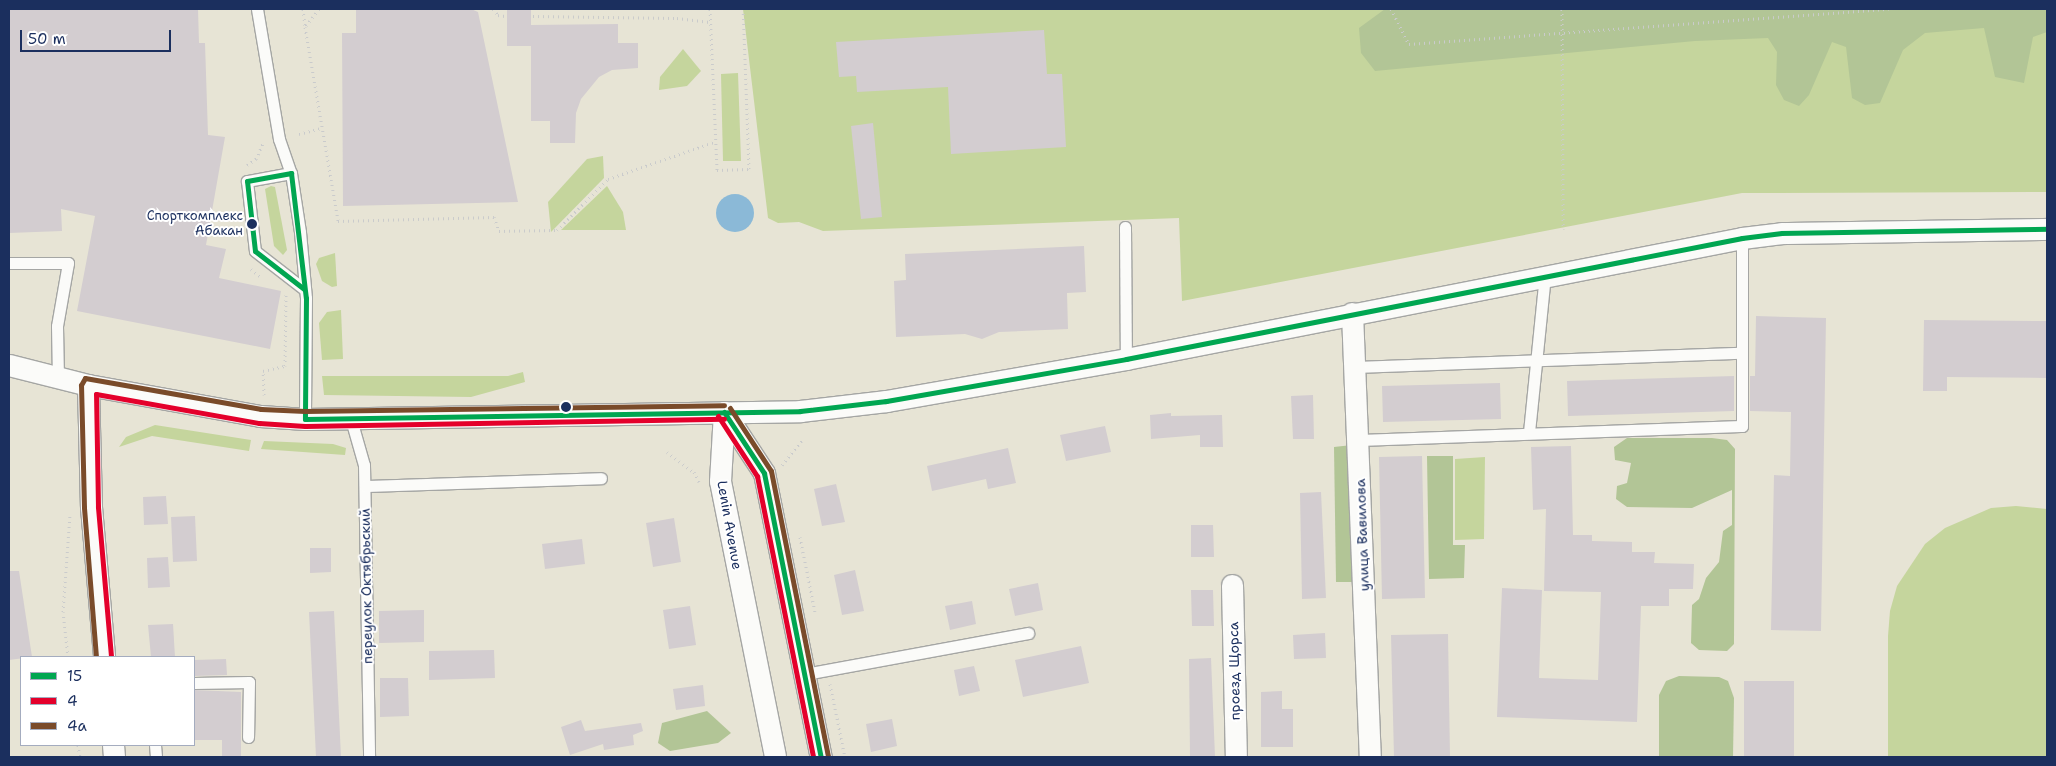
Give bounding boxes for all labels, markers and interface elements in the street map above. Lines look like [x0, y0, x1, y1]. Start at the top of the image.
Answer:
scale bar [22, 20, 174, 52]
text: 50 m [28, 29, 66, 49]
place label: Спорткомплекс Абакан [147, 209, 243, 240]
marker: Спорткомплекс Абакан [247, 219, 257, 229]
unlabelled marker [561, 402, 571, 412]
street label: улица Вавилова [1352, 478, 1372, 592]
street label: Lenin Avenue [714, 479, 746, 571]
street label: переулок Октябрьский [356, 508, 376, 664]
street label: проезд Щорса [1225, 622, 1243, 720]
legend [20, 656, 195, 746]
text: 15 [67, 666, 82, 686]
text: 4 [67, 691, 78, 711]
text: 4а [67, 716, 87, 736]

